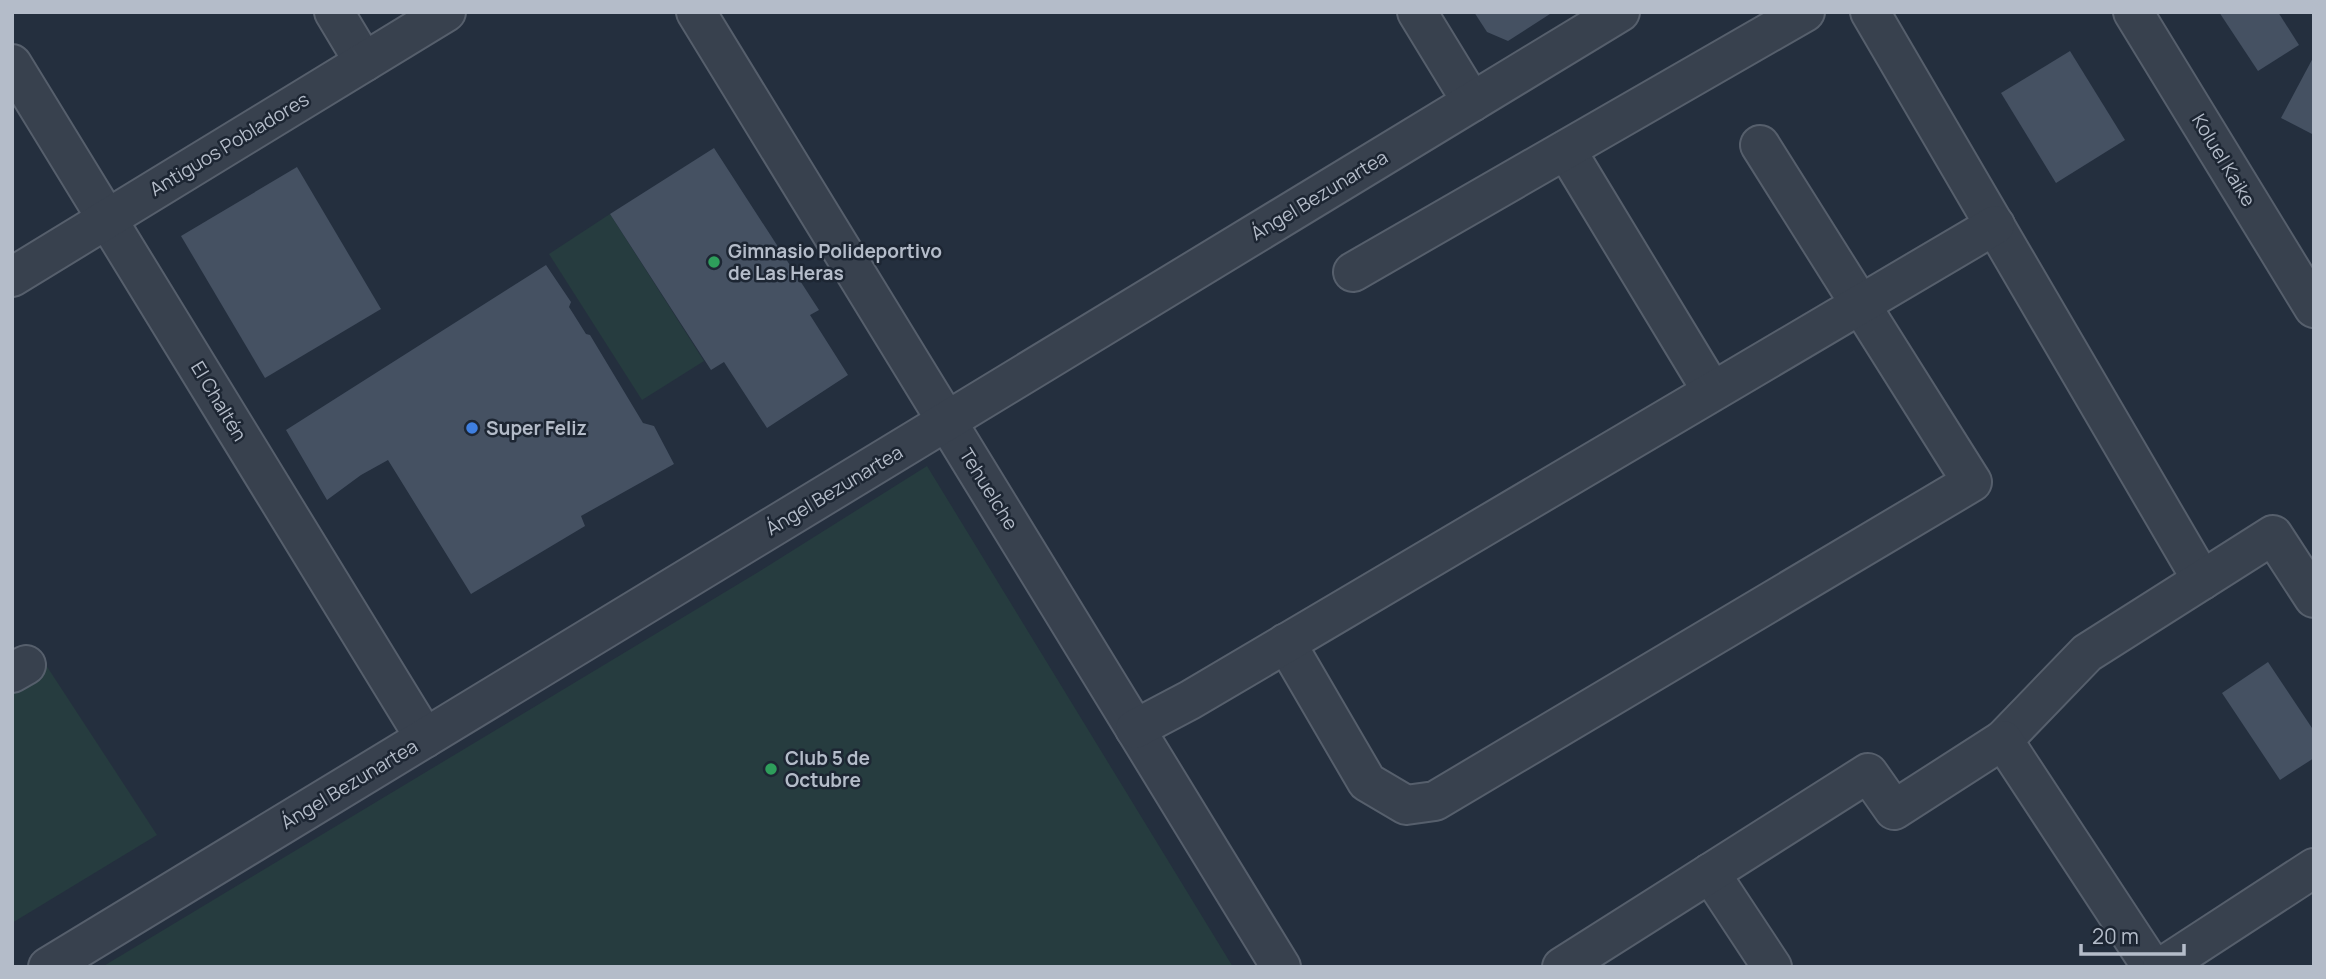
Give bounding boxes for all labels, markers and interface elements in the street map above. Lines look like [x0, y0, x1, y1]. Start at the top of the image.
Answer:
street label: Antiguos Pobladores [144, 86, 314, 202]
street label: Koluel Kaike [2186, 109, 2262, 211]
street label: Ángel Bezunartea [1246, 144, 1392, 246]
place label: Gimnasio Polideportivo de Las Heras [728, 238, 942, 286]
marker: Gimnasio Polideportivo de Las Heras [706, 254, 722, 270]
street label: El Chaltén [185, 356, 253, 446]
place label: Super Feliz [486, 415, 587, 441]
marker: Super Feliz [464, 420, 480, 436]
street label: Ángel Bezunartea [761, 439, 907, 541]
street label: Tehuelche [954, 443, 1024, 535]
street label: Ángel Bezunartea [276, 733, 422, 835]
place label: Club 5 de Octubre [785, 745, 870, 793]
marker: Club 5 de Octubre [763, 761, 779, 777]
scale bar [2081, 912, 2184, 956]
text: 20 m [2092, 922, 2139, 950]

